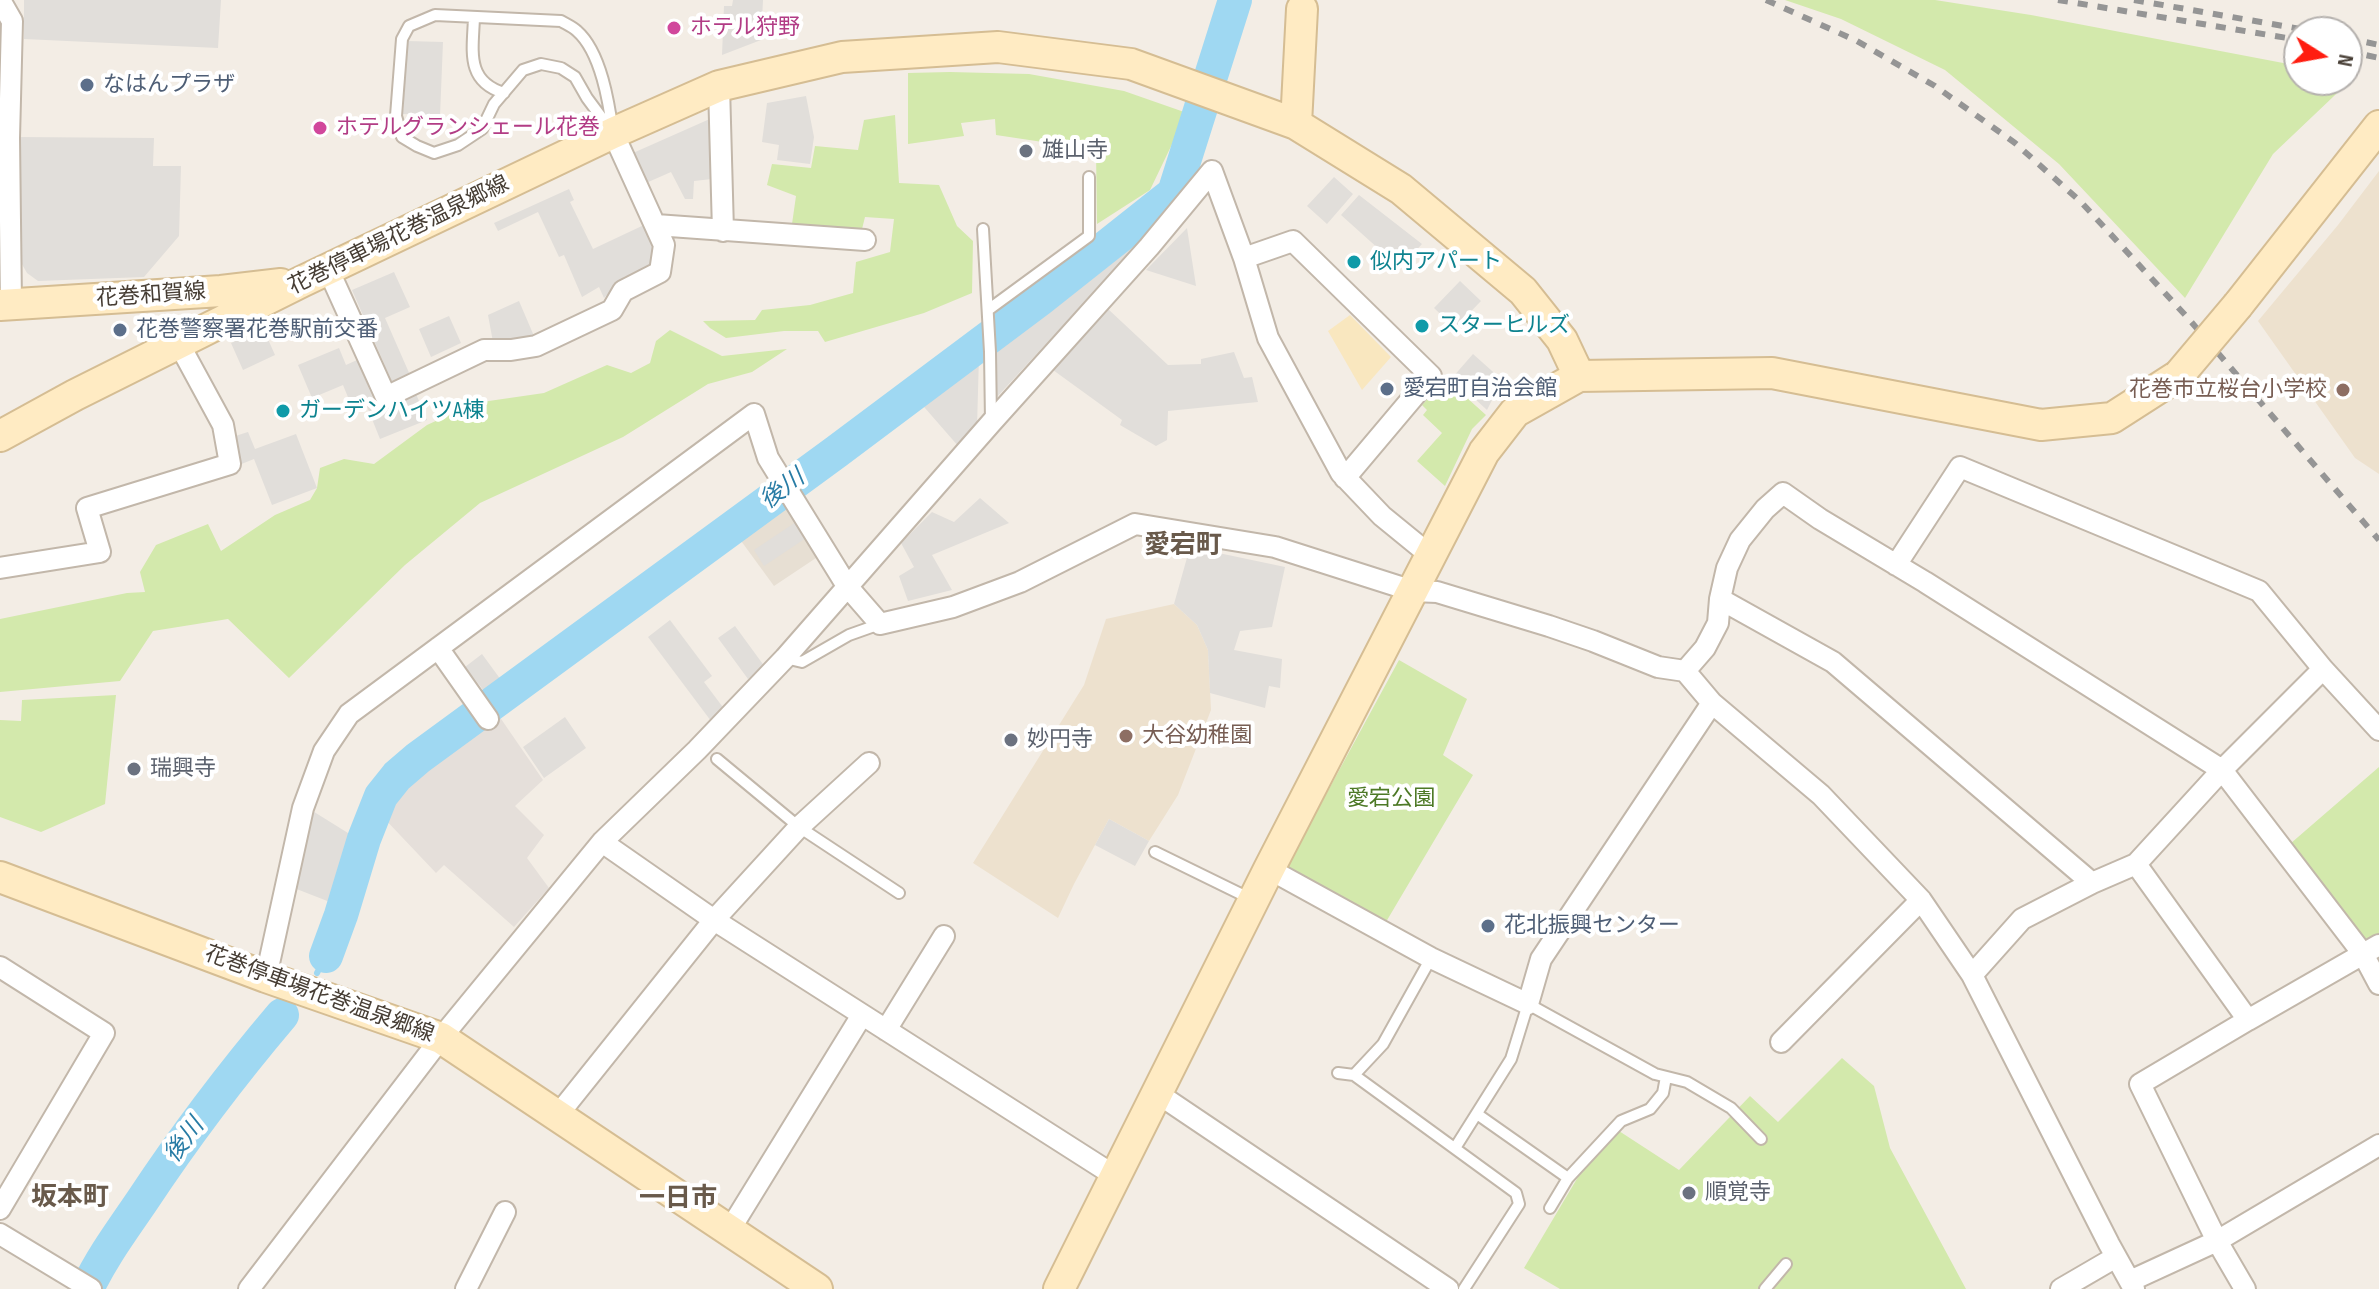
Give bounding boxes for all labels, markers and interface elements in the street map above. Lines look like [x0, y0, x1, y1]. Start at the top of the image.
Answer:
place label: ホテル狩野 [690, 15, 800, 41]
north arrow [2283, 16, 2363, 96]
marker: ホテル狩野 [665, 19, 683, 37]
text: N [2331, 52, 2359, 69]
place label: なはんプラザ [103, 72, 235, 98]
marker: なはんプラザ [78, 76, 96, 94]
place label: ホテルグランシェール花巻 [336, 115, 600, 141]
marker: ホテルグランシェール花巻 [311, 119, 329, 137]
place label: 雄山寺 [1042, 138, 1108, 164]
marker: 雄山寺 [1017, 142, 1035, 160]
street label: 花巻停車場花巻温泉郷線 [284, 171, 514, 301]
place label: 似内アパート [1370, 249, 1502, 275]
marker: 似内アパート [1345, 253, 1363, 271]
street label: 花巻和賀線 [95, 279, 207, 313]
place label: スターヒルズ [1438, 313, 1570, 339]
place label: 花巻警察署花巻駅前交番 [136, 317, 378, 343]
marker: スターヒルズ [1413, 317, 1431, 335]
marker: 花巻警察署花巻駅前交番 [111, 321, 129, 339]
place label: 愛宕町自治会館 [1403, 376, 1557, 402]
place label: 花巻市立桜台小学校 [2129, 377, 2327, 403]
marker: 愛宕町自治会館 [1378, 380, 1396, 398]
marker: 花巻市立桜台小学校 [2334, 381, 2352, 399]
place label: ガーデンハイツA棟 [299, 398, 484, 424]
marker: ガーデンハイツA棟 [274, 402, 292, 420]
water label: 後川 [755, 464, 811, 516]
district label: 愛宕町 [1144, 530, 1222, 562]
place label: 大谷幼稚園 [1142, 723, 1252, 749]
place label: 妙円寺 [1027, 727, 1093, 753]
marker: 大谷幼稚園 [1117, 727, 1135, 745]
marker: 妙円寺 [1002, 731, 1020, 749]
place label: 瑞興寺 [150, 756, 216, 782]
marker: 瑞興寺 [125, 760, 143, 778]
park label: 愛宕公園 [1347, 786, 1435, 812]
place label: 花北振興センター [1504, 913, 1680, 939]
marker: 花北振興センター [1479, 917, 1497, 935]
street label: 花巻停車場花巻温泉郷線 [201, 941, 437, 1049]
water label: 後川 [159, 1113, 211, 1169]
place label: 順覚寺 [1705, 1180, 1771, 1206]
district label: 坂本町 [31, 1182, 109, 1214]
district label: 一日市 [639, 1183, 717, 1215]
marker: 順覚寺 [1680, 1184, 1698, 1202]

